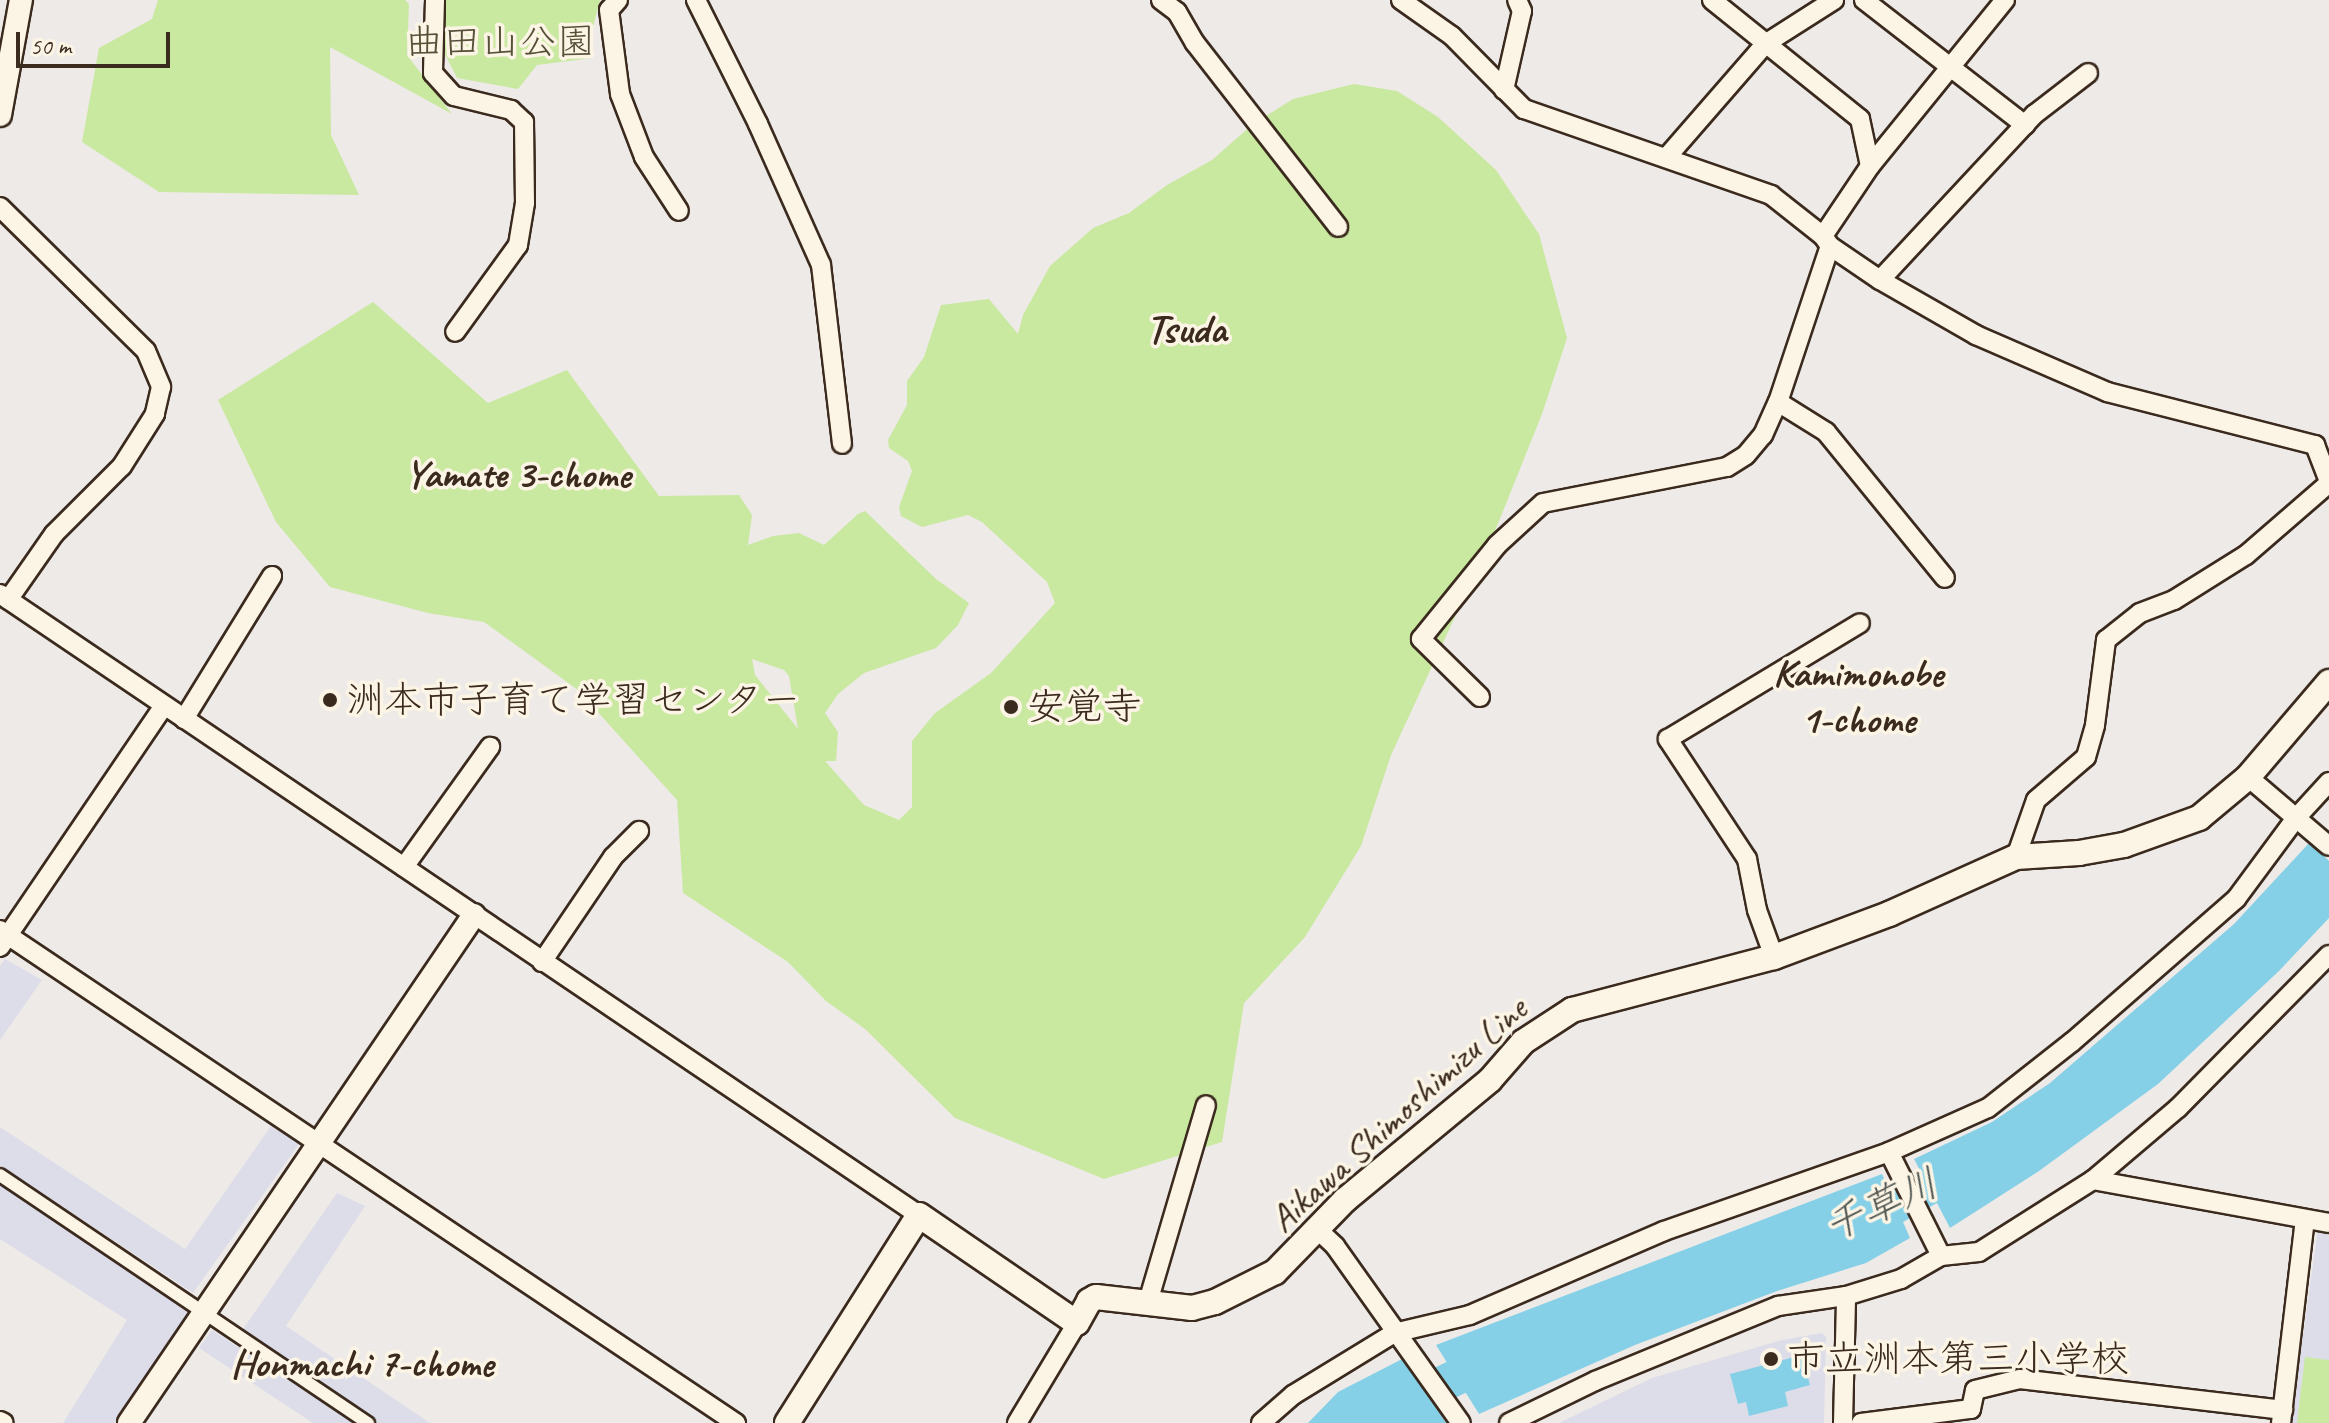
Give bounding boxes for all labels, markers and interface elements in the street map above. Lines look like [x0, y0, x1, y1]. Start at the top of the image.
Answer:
scale bar [20, 16, 174, 66]
park label: 曲田山公園 [405, 19, 595, 65]
text: 50 m [30, 31, 71, 61]
district label: Tsuda [1146, 304, 1226, 354]
district label: Yamate 3-chome [405, 450, 631, 498]
district label: Kamimonobe 1-chome [1773, 649, 1943, 743]
place label: 洲本市子育て学習センター [346, 677, 802, 723]
place label: 安覚寺 [1027, 684, 1141, 730]
marker: 洲本市子育て学習センター [321, 691, 339, 709]
marker: 安覚寺 [1002, 698, 1020, 716]
street label: Aikawa Shimoshimizu Line [1258, 984, 1538, 1244]
water label: 千草川 [1816, 1159, 1946, 1251]
place label: 市立洲本第三小学校 [1787, 1336, 2129, 1382]
district label: Honmachi 7-chome [231, 1339, 493, 1387]
marker: 市立洲本第三小学校 [1762, 1350, 1780, 1368]

